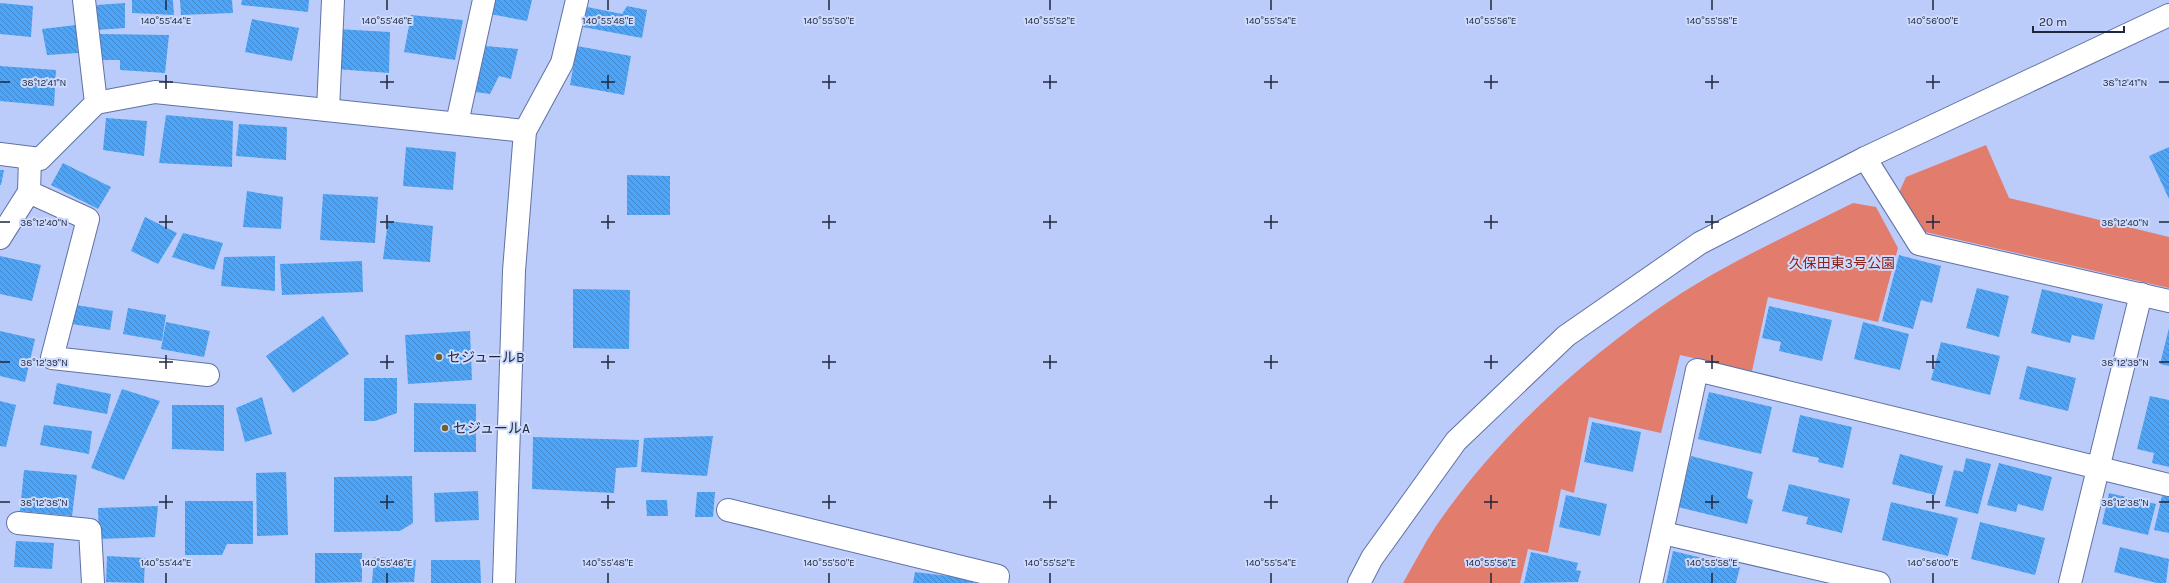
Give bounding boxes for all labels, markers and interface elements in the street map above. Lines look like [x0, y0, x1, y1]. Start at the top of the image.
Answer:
scale bar [2033, 8, 2124, 34]
text: 140°55'44"E [141, 15, 191, 27]
text: 140°55'46"E [362, 15, 412, 27]
text: 140°55'48"E [582, 15, 634, 27]
text: 140°55'50"E [803, 15, 855, 27]
text: 140°55'52"E [1025, 15, 1075, 27]
text: 140°55'54"E [1246, 15, 1296, 27]
text: 140°55'56"E [1466, 15, 1516, 27]
text: 140°55'58"E [1686, 15, 1738, 27]
text: 140°56'00"E [1907, 15, 1959, 27]
text: 20 m [2039, 15, 2067, 29]
text: 38°12'41"N [22, 77, 66, 89]
text: 38°12'41"N [2103, 77, 2147, 89]
text: 38°12'40"N [20, 217, 68, 229]
text: 38°12'40"N [2101, 217, 2149, 229]
park label: 久保田東3号公園 [1789, 255, 1895, 272]
place label: セジュールB [447, 349, 525, 366]
marker: セジュールB [434, 352, 444, 362]
text: 38°12'39"N [20, 357, 68, 369]
text: 38°12'39"N [2101, 357, 2149, 369]
place label: セジュールA [453, 420, 530, 437]
marker: セジュールA [440, 423, 450, 433]
text: 38°12'38"N [20, 497, 68, 509]
text: 38°12'38"N [2101, 497, 2149, 509]
text: 140°55'44"E [141, 557, 191, 569]
text: 140°55'46"E [362, 557, 412, 569]
text: 140°55'48"E [582, 557, 634, 569]
text: 140°55'50"E [803, 557, 855, 569]
text: 140°55'52"E [1025, 557, 1075, 569]
text: 140°55'54"E [1246, 557, 1296, 569]
text: 140°55'56"E [1466, 557, 1516, 569]
text: 140°55'58"E [1686, 557, 1738, 569]
text: 140°56'00"E [1907, 557, 1959, 569]

